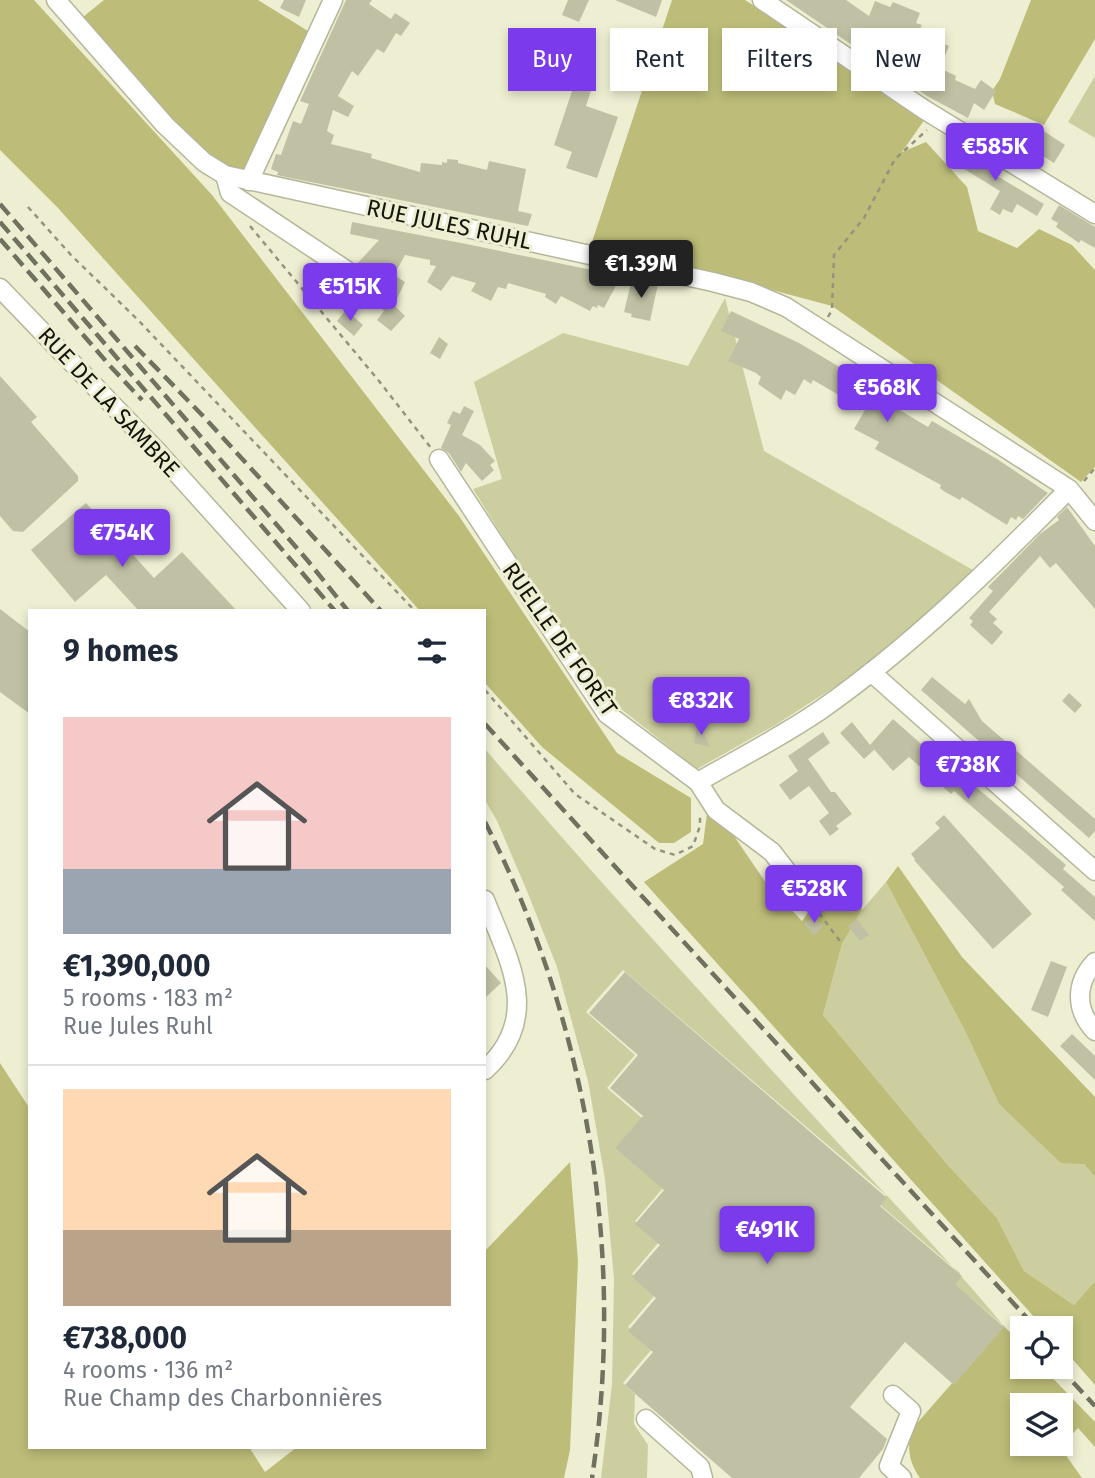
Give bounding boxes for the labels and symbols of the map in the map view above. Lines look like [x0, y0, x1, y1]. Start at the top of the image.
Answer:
pin: €585K [946, 124, 1044, 183]
street label: RUE JULES RUHL [364, 193, 534, 255]
pin: €1.39M [584, 240, 698, 300]
pin: €515K [301, 264, 399, 323]
street label: RUE DE LA SAMBRE [32, 321, 186, 483]
pin: €568K [838, 364, 936, 424]
pin: €754K [73, 510, 171, 569]
street label: RUELLE DE FORÊT [497, 557, 623, 721]
pin: €832K [652, 678, 750, 737]
pin: €738K [919, 742, 1017, 801]
pin: €528K [765, 866, 863, 925]
pin: €491K [718, 1206, 816, 1266]

